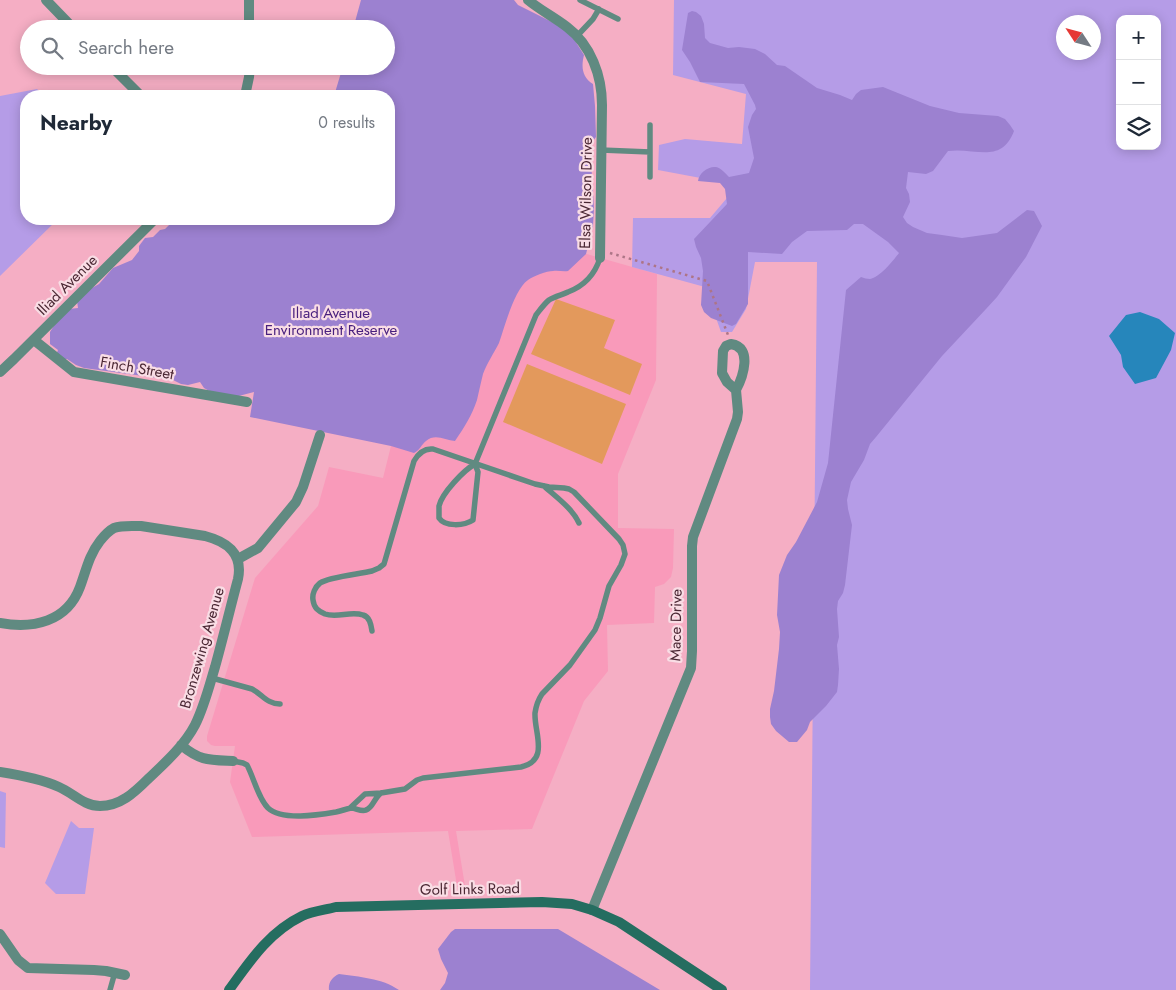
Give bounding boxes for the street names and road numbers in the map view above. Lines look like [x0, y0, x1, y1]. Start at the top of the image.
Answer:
street label: Elsa Wilson Drive [574, 137, 598, 249]
street label: Iliad Avenue [32, 249, 103, 320]
street label: Finch Street [98, 351, 176, 385]
street label: Bronzewing Avenue [174, 584, 230, 711]
street label: Mace Drive [664, 588, 688, 661]
street label: Golf Links Road [420, 877, 520, 901]

